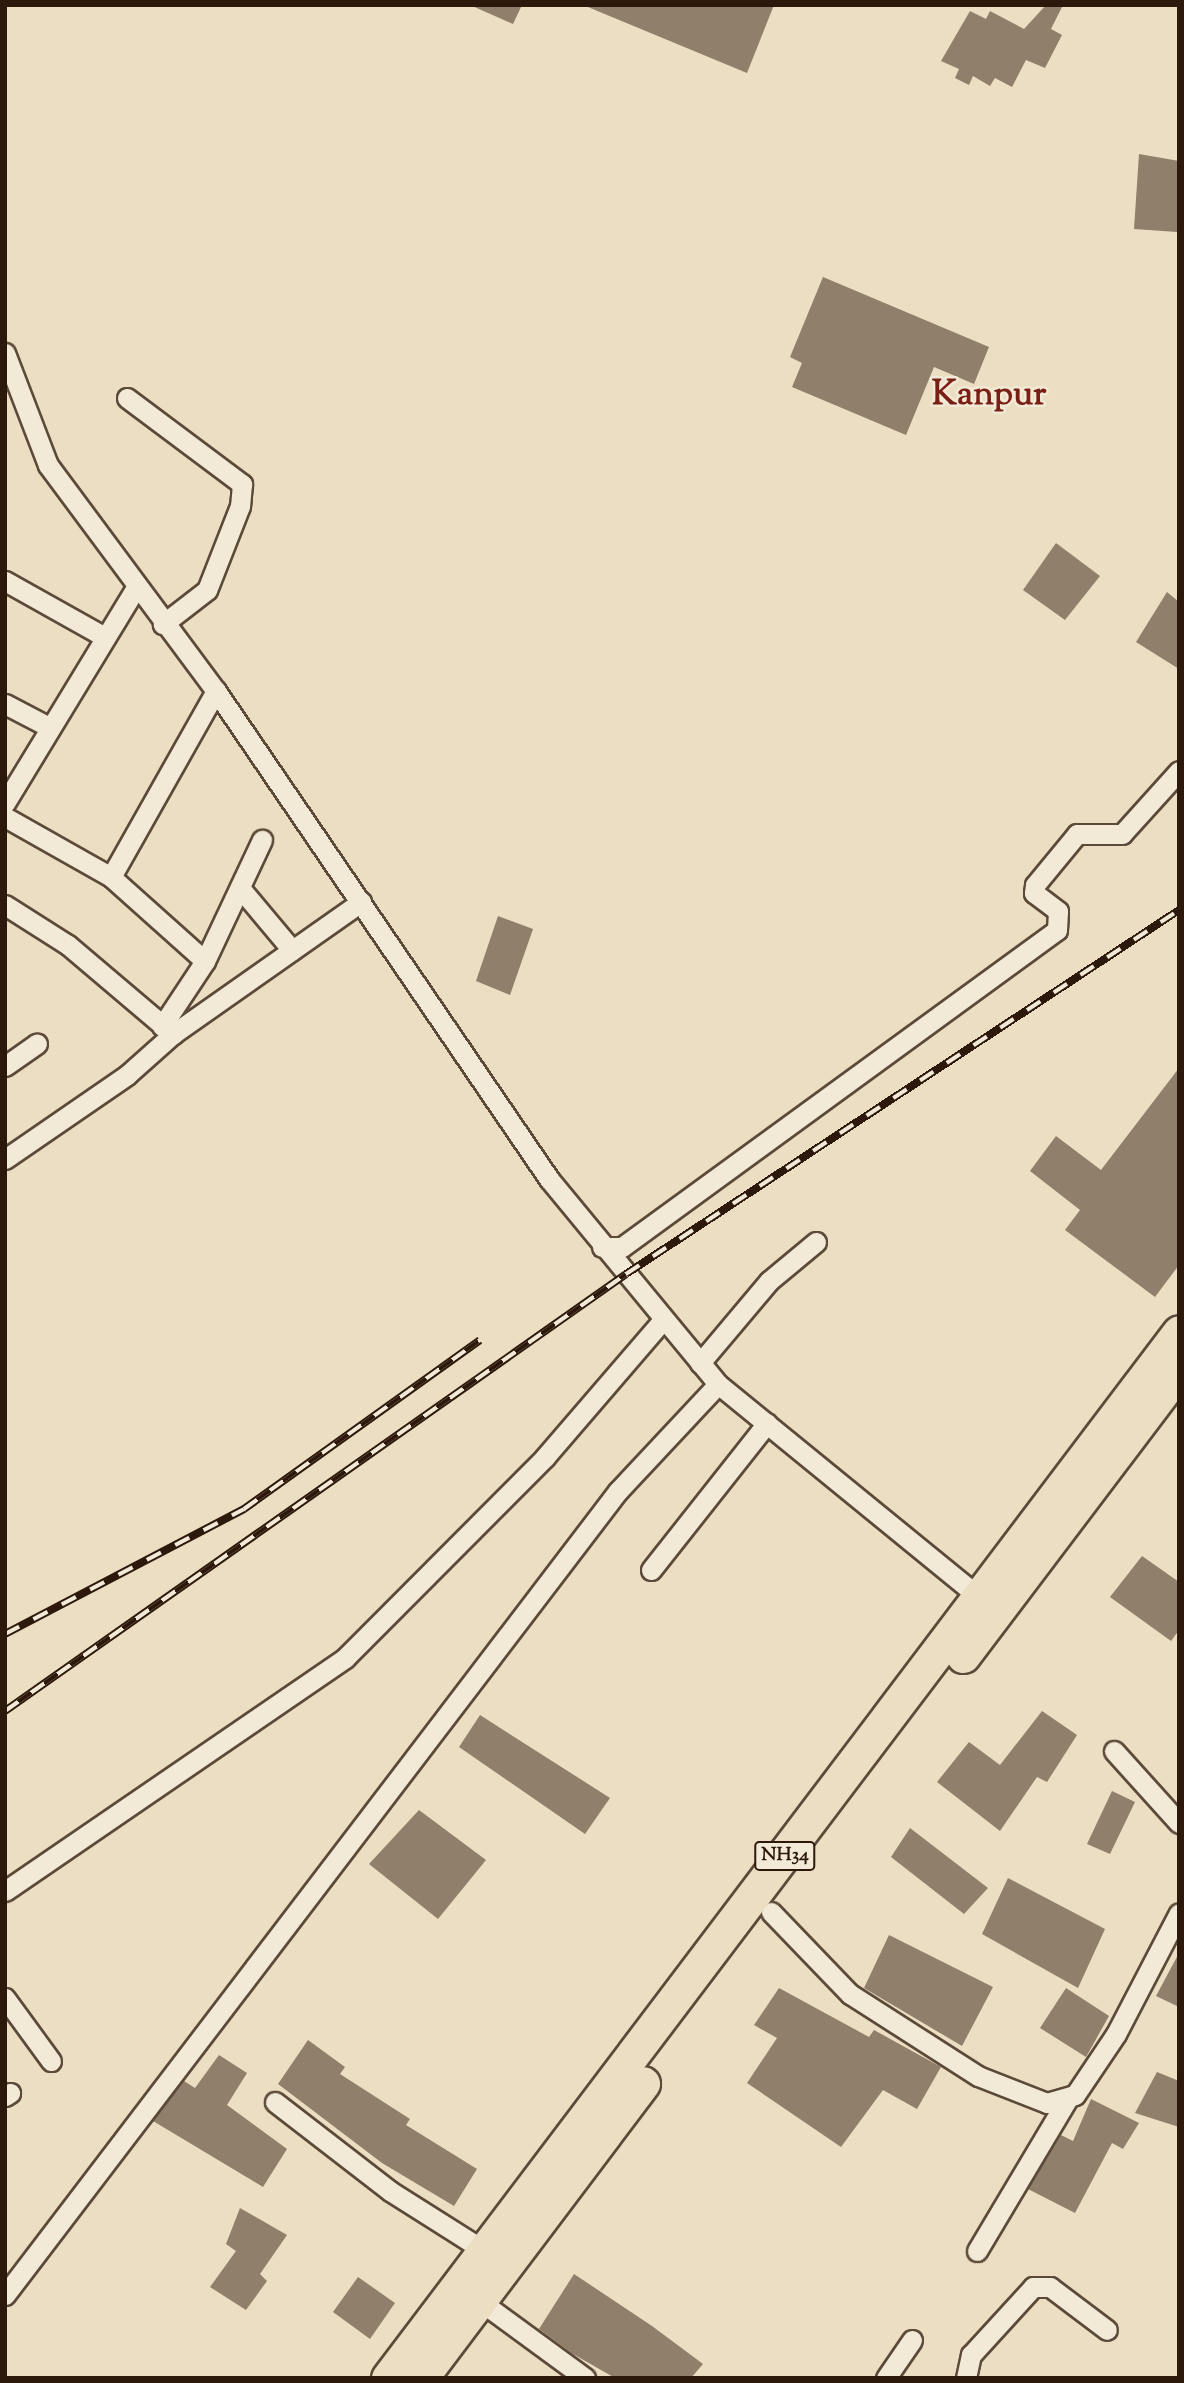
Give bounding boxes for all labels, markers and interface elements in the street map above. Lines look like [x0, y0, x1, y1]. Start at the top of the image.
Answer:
district label: Kanpur [932, 375, 1046, 417]
road number: NH34 [754, 1840, 816, 1872]

